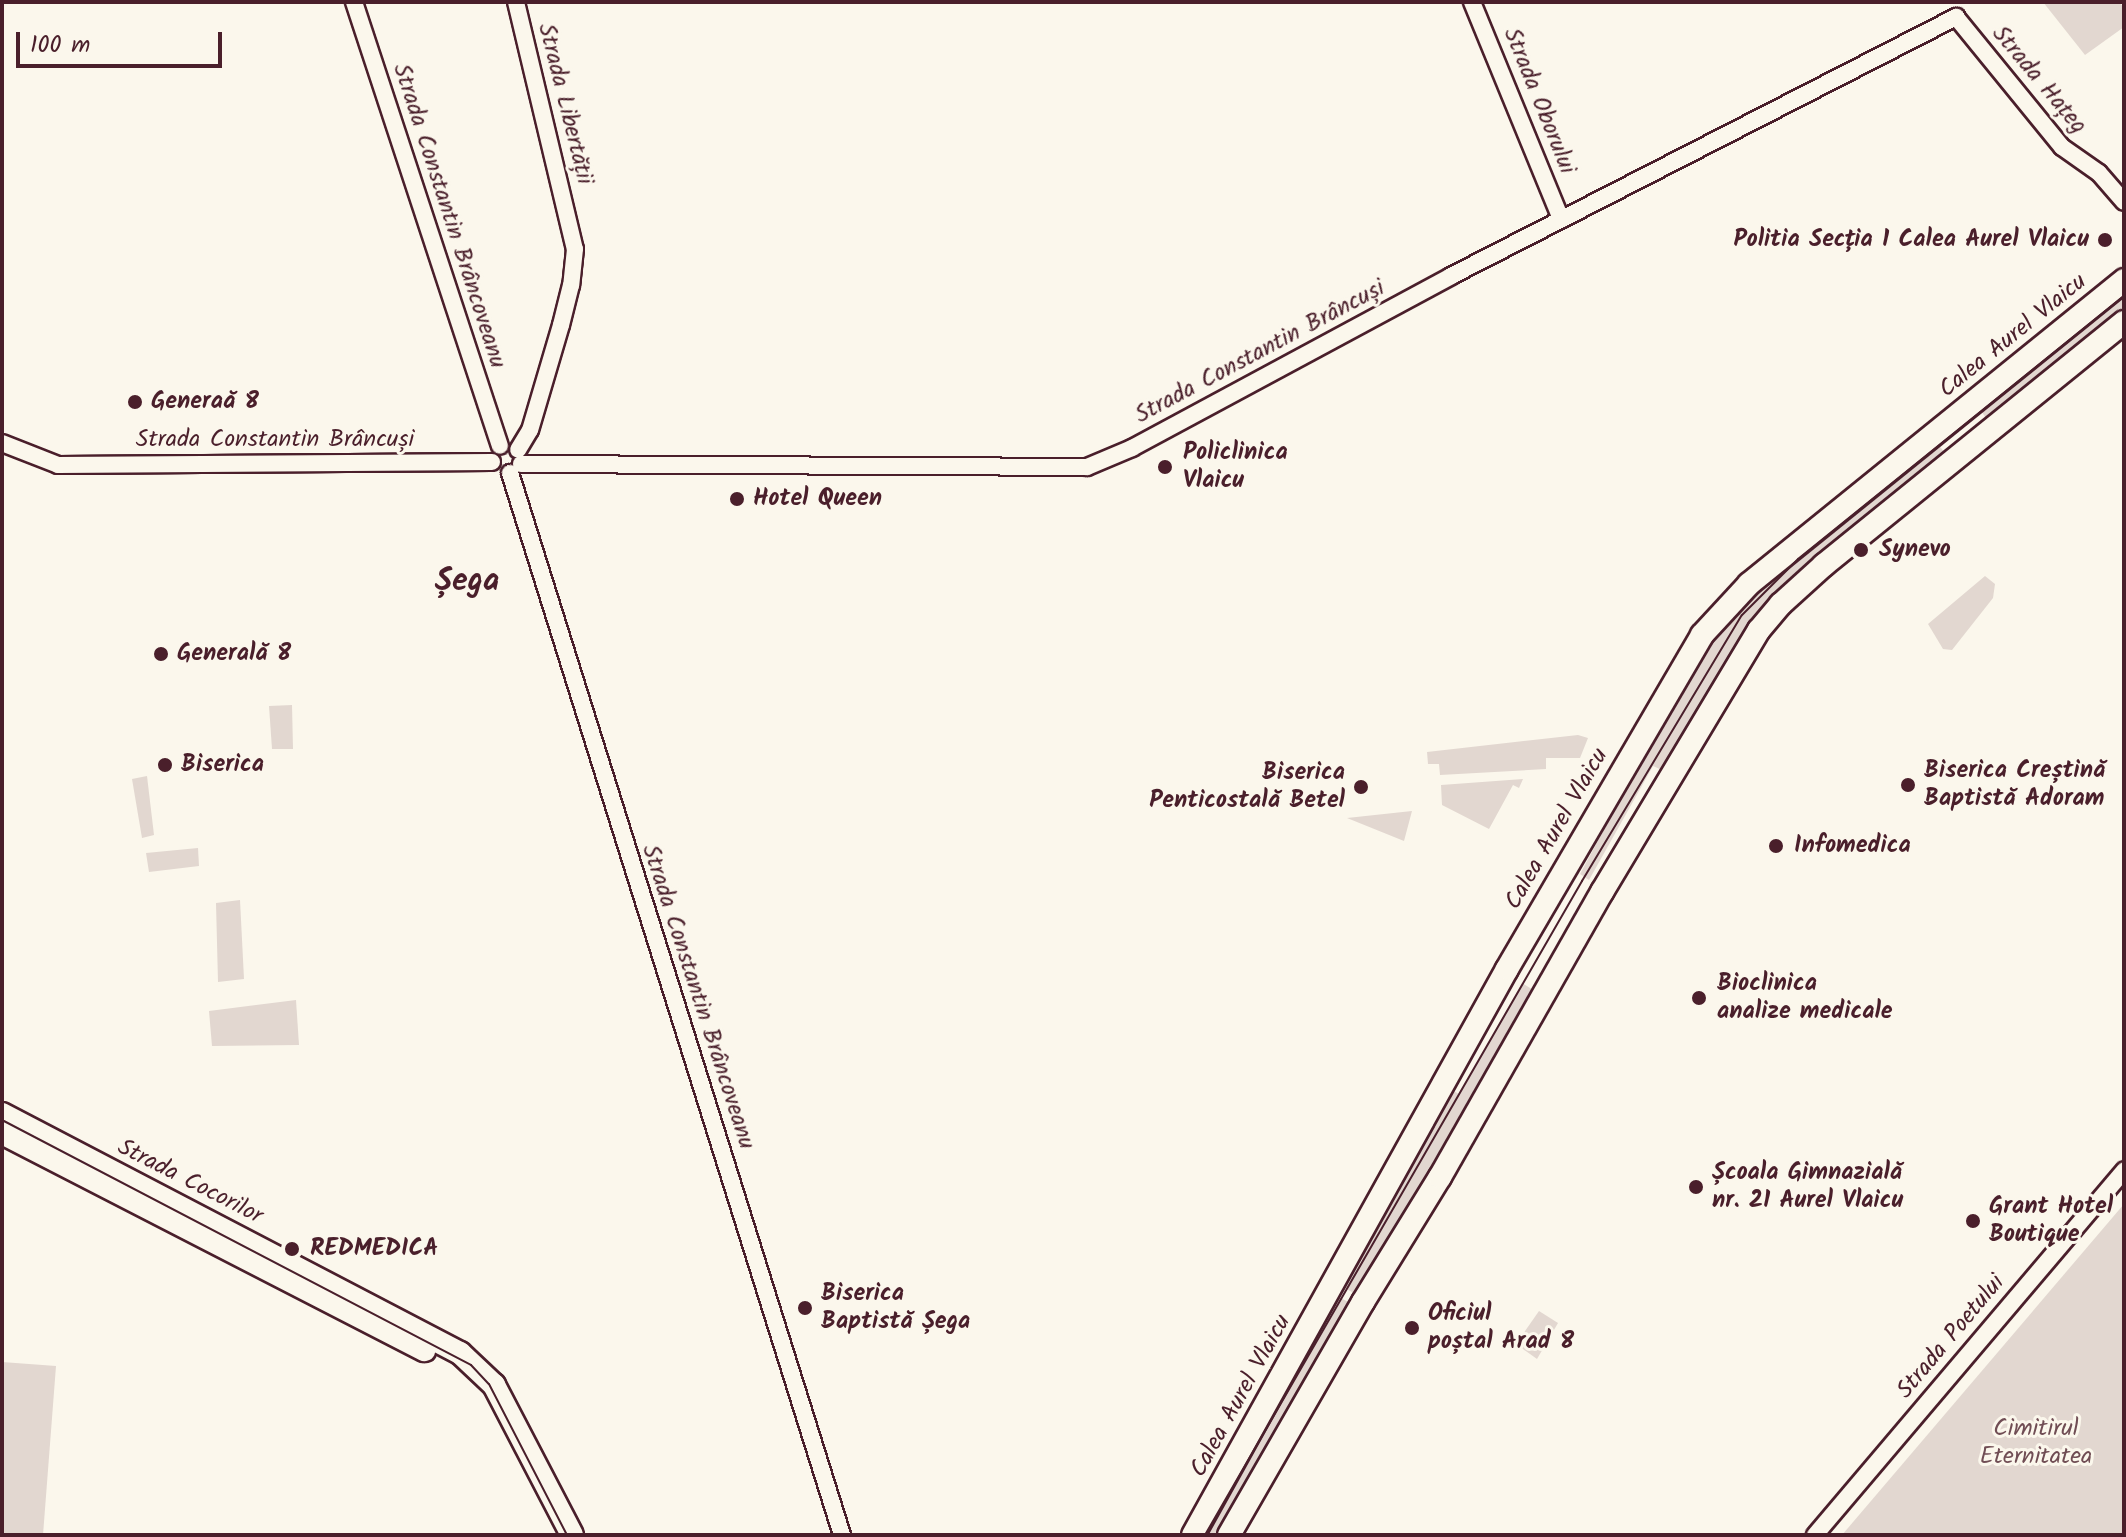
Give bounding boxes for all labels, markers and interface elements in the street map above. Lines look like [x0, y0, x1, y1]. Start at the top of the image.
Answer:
scale bar [20, 16, 226, 66]
street label: Strada Libertății [531, 20, 599, 188]
street label: Strada Hațeg [1985, 20, 2093, 140]
street label: Strada Oborului [1497, 24, 1581, 178]
text: 100 m [30, 26, 90, 65]
street label: Strada Constantin Brâncoveanu [386, 60, 512, 372]
place label: Politia Secția 1 Calea Aurel Vlaicu [1734, 226, 2089, 254]
marker: Politia Secția 1 Calea Aurel Vlaicu [2096, 231, 2114, 249]
street label: Calea Aurel Vlaicu [1933, 268, 2093, 404]
street label: Strada Constantin Brâncuși [1130, 274, 1390, 430]
place label: Generaă 8 [151, 388, 259, 416]
marker: Generaă 8 [126, 393, 144, 411]
street label: Strada Constantin Brâncuși [136, 426, 414, 454]
place label: Policlinica Vlaicu [1183, 439, 1288, 495]
marker: Policlinica Vlaicu [1154, 456, 1176, 478]
place label: Hotel Queen [753, 485, 882, 513]
marker: Hotel Queen [728, 490, 746, 508]
place label: Synevo [1879, 536, 1951, 564]
marker: Synevo [1850, 539, 1872, 561]
district label: Șega [435, 563, 499, 601]
place label: Generală 8 [177, 640, 291, 668]
marker: Generală 8 [152, 645, 170, 663]
street label: Calea Aurel Vlaicu [1499, 743, 1615, 915]
place label: Biserica [181, 751, 264, 779]
marker: Biserica [156, 756, 174, 774]
place label: Biserica Creștină Baptistă Adoram [1924, 757, 2105, 813]
place label: Biserica Penticostală Betel [1149, 759, 1345, 815]
marker: Biserica Creștină Baptistă Adoram [1899, 776, 1917, 794]
marker: Biserica Penticostală Betel [1352, 778, 1370, 796]
place label: Infomedica [1794, 832, 1911, 860]
marker: Infomedica [1765, 835, 1787, 857]
street label: Strada Constantin Brâncoveanu [635, 841, 761, 1153]
place label: Bioclinica analize medicale [1717, 970, 1892, 1026]
marker: Bioclinica analize medicale [1688, 987, 1710, 1009]
street label: Strada Cocorilor [113, 1133, 267, 1231]
place label: Școala Gimnazială nr. 21 Aurel Vlaicu [1712, 1159, 1903, 1215]
marker: Școala Gimnazială nr. 21 Aurel Vlaicu [1687, 1178, 1705, 1196]
place label: Grant Hotel Boutique [1989, 1193, 2113, 1249]
marker: Grant Hotel Boutique [1964, 1212, 1982, 1230]
place label: REDMEDICA [310, 1235, 438, 1263]
marker: REDMEDICA [281, 1238, 303, 1260]
street label: Strada Poetului [1891, 1269, 2011, 1405]
place label: Biserica Baptistă Șega [821, 1280, 970, 1336]
marker: Biserica Baptistă Șega [796, 1299, 814, 1317]
place label: Oficiul poștal Arad 8 [1428, 1300, 1574, 1356]
street label: Calea Aurel Vlaicu [1184, 1310, 1298, 1482]
marker: Oficiul poștal Arad 8 [1403, 1319, 1421, 1337]
park label: Cimitirul Eternitatea [1980, 1415, 2092, 1471]

